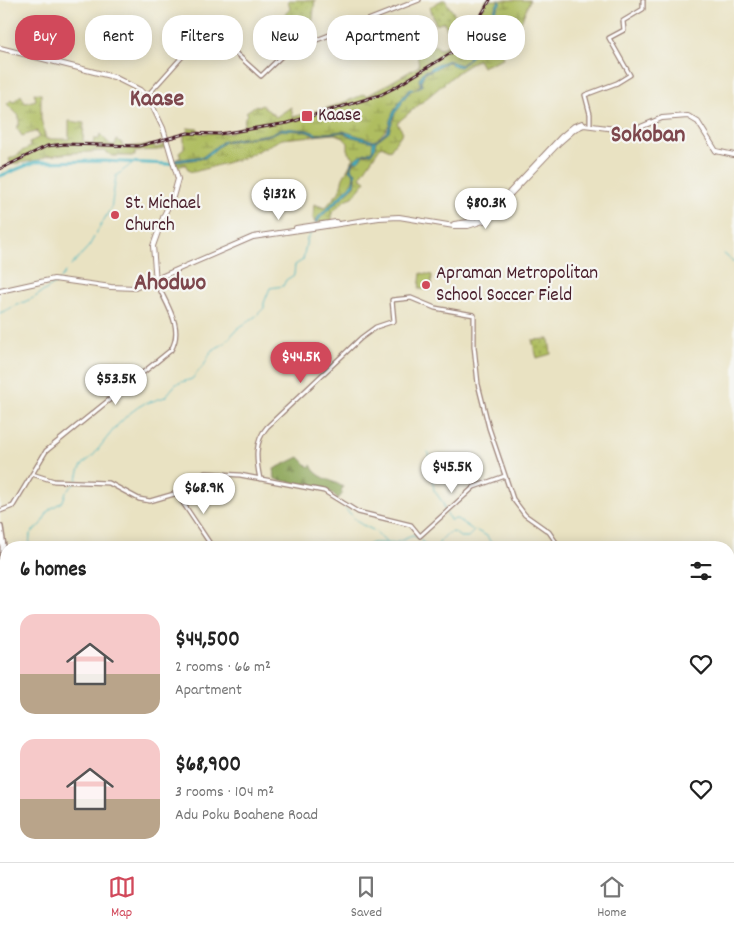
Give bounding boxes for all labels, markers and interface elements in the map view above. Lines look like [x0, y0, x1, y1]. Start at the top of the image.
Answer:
chip: Buy [15, 15, 75, 60]
chip: Rent [85, 15, 152, 60]
chip: Filters [162, 15, 243, 60]
chip: New [253, 15, 317, 60]
chip: Apartment [327, 15, 438, 60]
chip: House [448, 15, 525, 60]
district label: Kaase [130, 83, 185, 117]
place label: Kaase [318, 103, 361, 130]
marker: Kaase [300, 109, 314, 123]
district label: Sokoban [611, 119, 685, 153]
pin: $132K [244, 178, 314, 221]
text: $132K [262, 183, 296, 206]
pin: $80.3K [445, 188, 527, 230]
place label: St. Michael Church [125, 191, 201, 240]
text: $80.3K [466, 192, 506, 215]
marker: St. Michael Church [109, 209, 121, 221]
place label: Apraman Metropolitan School Soccer Field [436, 261, 598, 310]
district label: Ahodwo [134, 267, 206, 301]
marker: Apraman Metropolitan School Soccer Field [420, 279, 432, 291]
pin: $44.5K [260, 342, 342, 384]
text: $44.5K [282, 346, 320, 369]
pin: $53.5K [75, 364, 157, 406]
text: $53.5K [96, 368, 136, 391]
pin: $45.5K [411, 452, 493, 494]
text: $45.5K [432, 456, 472, 479]
pin: $68.9K [163, 472, 245, 515]
text: $68.9K [184, 477, 224, 500]
text: 6 homes [20, 556, 87, 586]
icon: filters [687, 557, 715, 585]
text: $44,500 [175, 626, 240, 656]
icon: home [60, 634, 120, 694]
icon: heart [687, 650, 715, 678]
text: 2 rooms · 66 m² [175, 656, 271, 679]
text: Apartment [175, 679, 242, 702]
text: $68,900 [175, 751, 241, 781]
icon: home [60, 759, 120, 819]
icon: heart [687, 775, 715, 803]
text: 3 rooms · 104 m² [175, 781, 274, 804]
text: Adu Poku Boahene Road [175, 804, 318, 827]
tab: Map [108, 873, 136, 923]
tab: Saved [351, 873, 382, 923]
tab: Home [597, 873, 626, 923]

